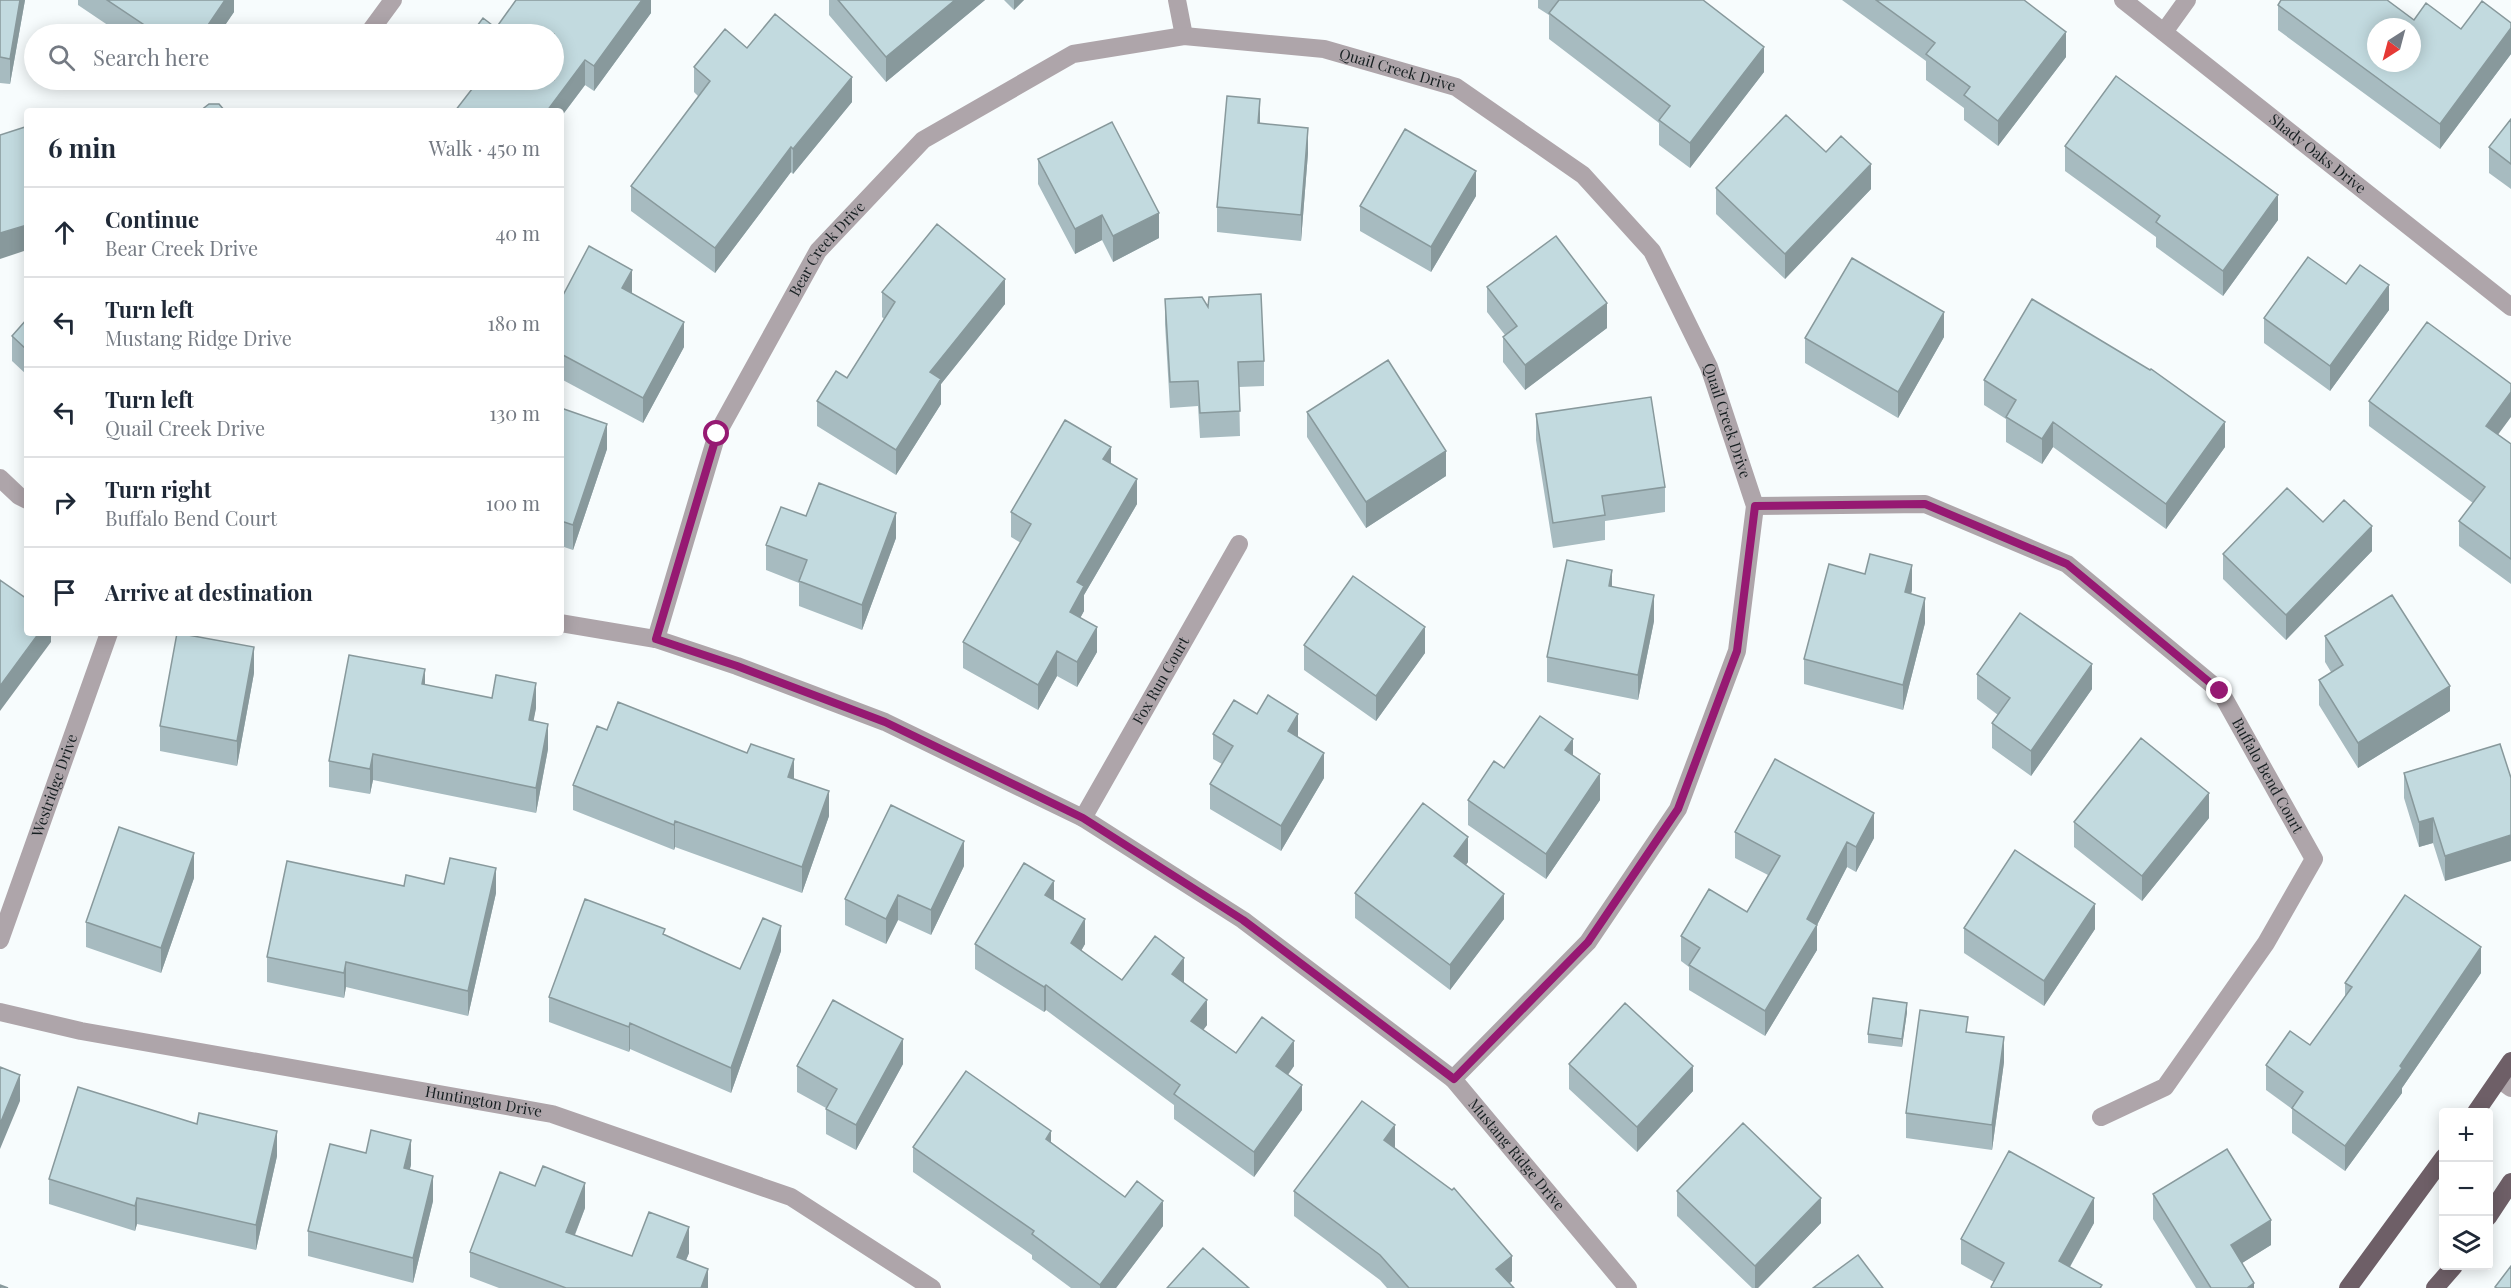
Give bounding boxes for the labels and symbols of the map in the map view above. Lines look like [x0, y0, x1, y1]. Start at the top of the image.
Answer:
north arrow [2367, 18, 2421, 72]
street label: Quail Creek Drive [1337, 43, 1458, 95]
street label: Shady Oaks Drive [2266, 109, 2371, 198]
street label: Bear Creek Drive [784, 196, 869, 299]
street label: Quail Creek Drive [1699, 360, 1756, 481]
route start [703, 420, 729, 446]
street label: Fox Run Court [1127, 632, 1194, 728]
route end [2206, 677, 2232, 703]
street label: Buffalo Bend Court [2228, 714, 2309, 837]
street label: Westridge Drive [26, 731, 81, 840]
street label: Huntington Drive [424, 1081, 544, 1121]
street label: Mustang Ridge Drive [1465, 1094, 1570, 1214]

